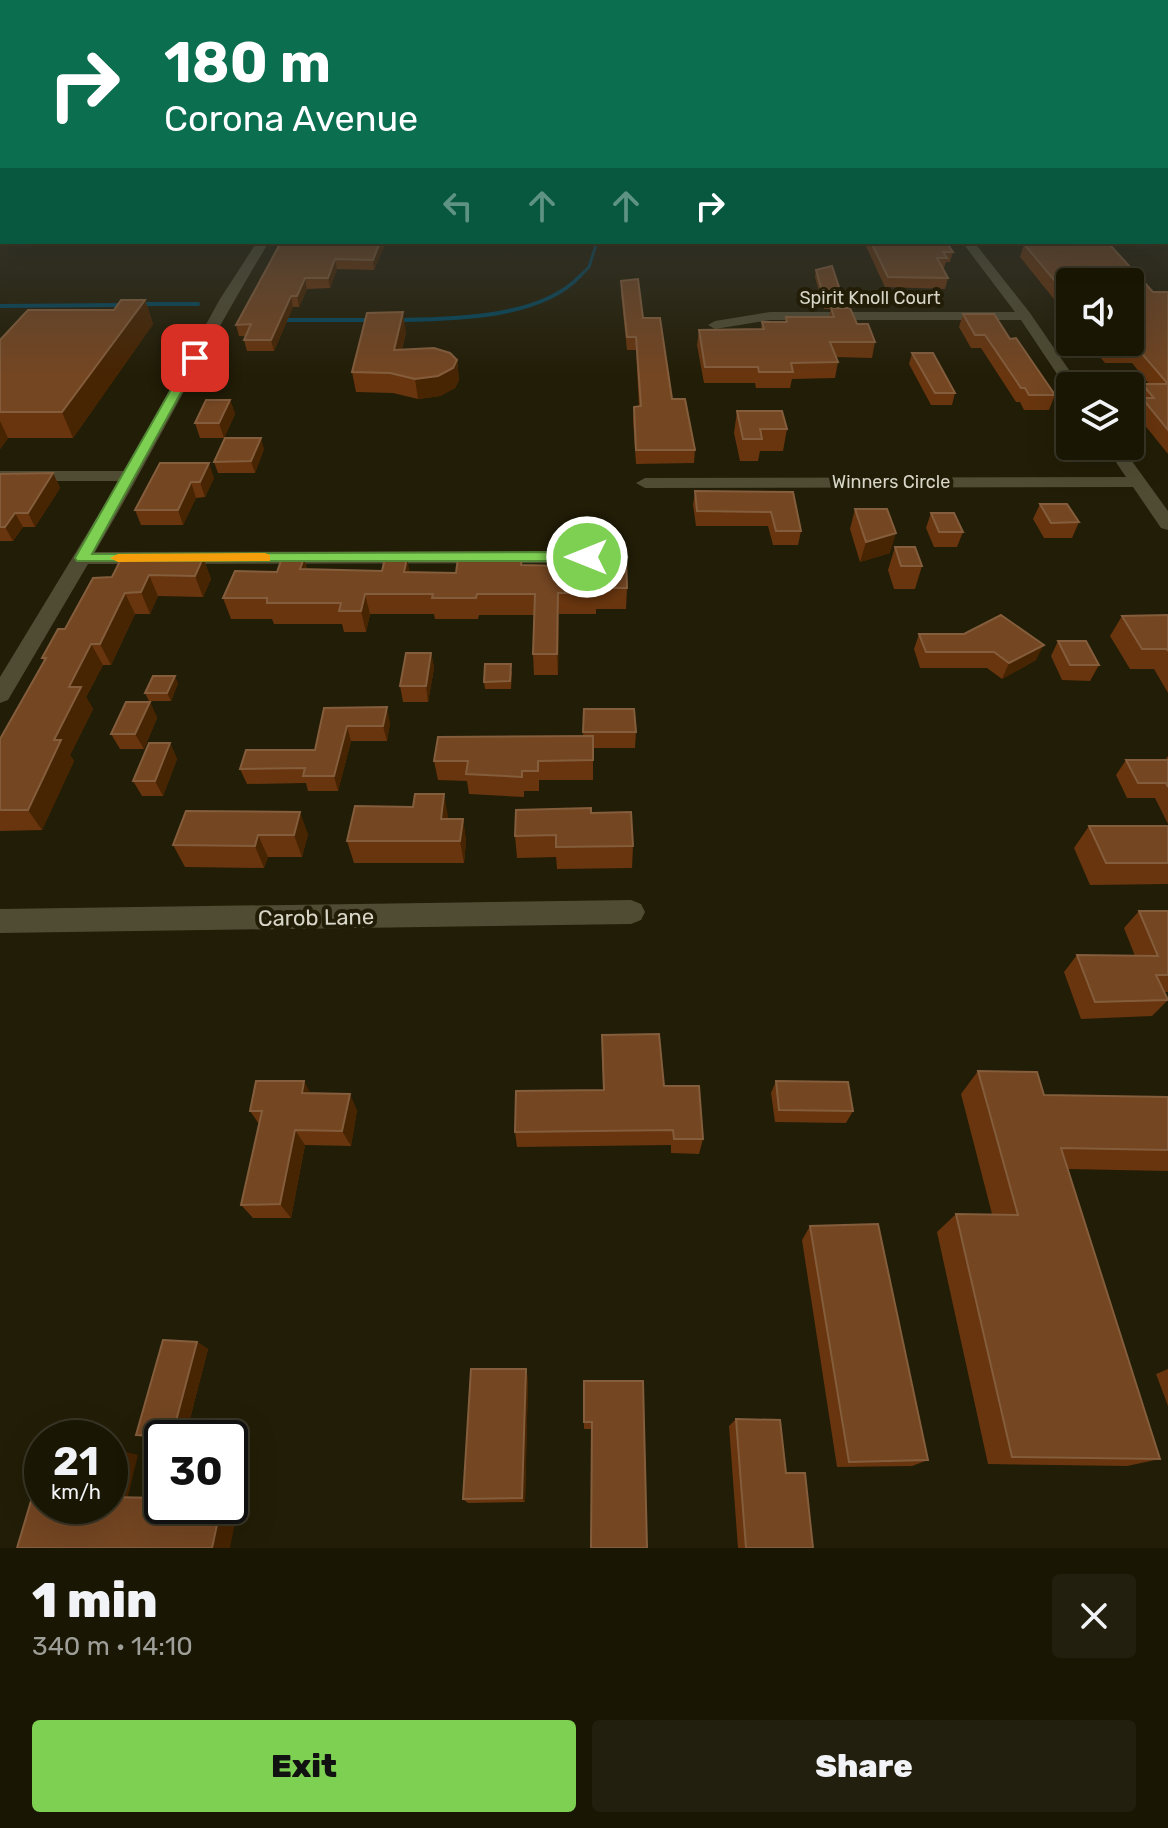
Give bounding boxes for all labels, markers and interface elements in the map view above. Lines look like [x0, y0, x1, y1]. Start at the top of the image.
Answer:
text: 180 m [164, 30, 331, 96]
icon: right [32, 32, 136, 136]
text: Corona Avenue [164, 97, 418, 140]
icon: left [436, 184, 480, 228]
icon: ahead [520, 184, 564, 228]
icon: ahead [604, 184, 648, 228]
icon: right [688, 184, 732, 228]
map controls [1056, 268, 1144, 460]
button: sound [1056, 268, 1144, 356]
street label: Spirit Knoll Court [799, 287, 941, 309]
pin [161, 324, 229, 392]
icon: arrive [173, 336, 217, 380]
button: layers [1056, 372, 1144, 460]
street label: Winners Circle [832, 471, 950, 493]
position arrow [545, 515, 629, 599]
street label: Carob Lane [258, 903, 374, 932]
speed limit sign: 30 [144, 1420, 248, 1524]
text: 21 [53, 1438, 99, 1485]
text: km/h [51, 1480, 101, 1504]
text: 1 min [32, 1572, 158, 1629]
button: close [1052, 1574, 1136, 1658]
text: 340 m · 14:10 [32, 1631, 193, 1662]
button: Exit [32, 1720, 576, 1812]
button: Share [592, 1720, 1136, 1812]

